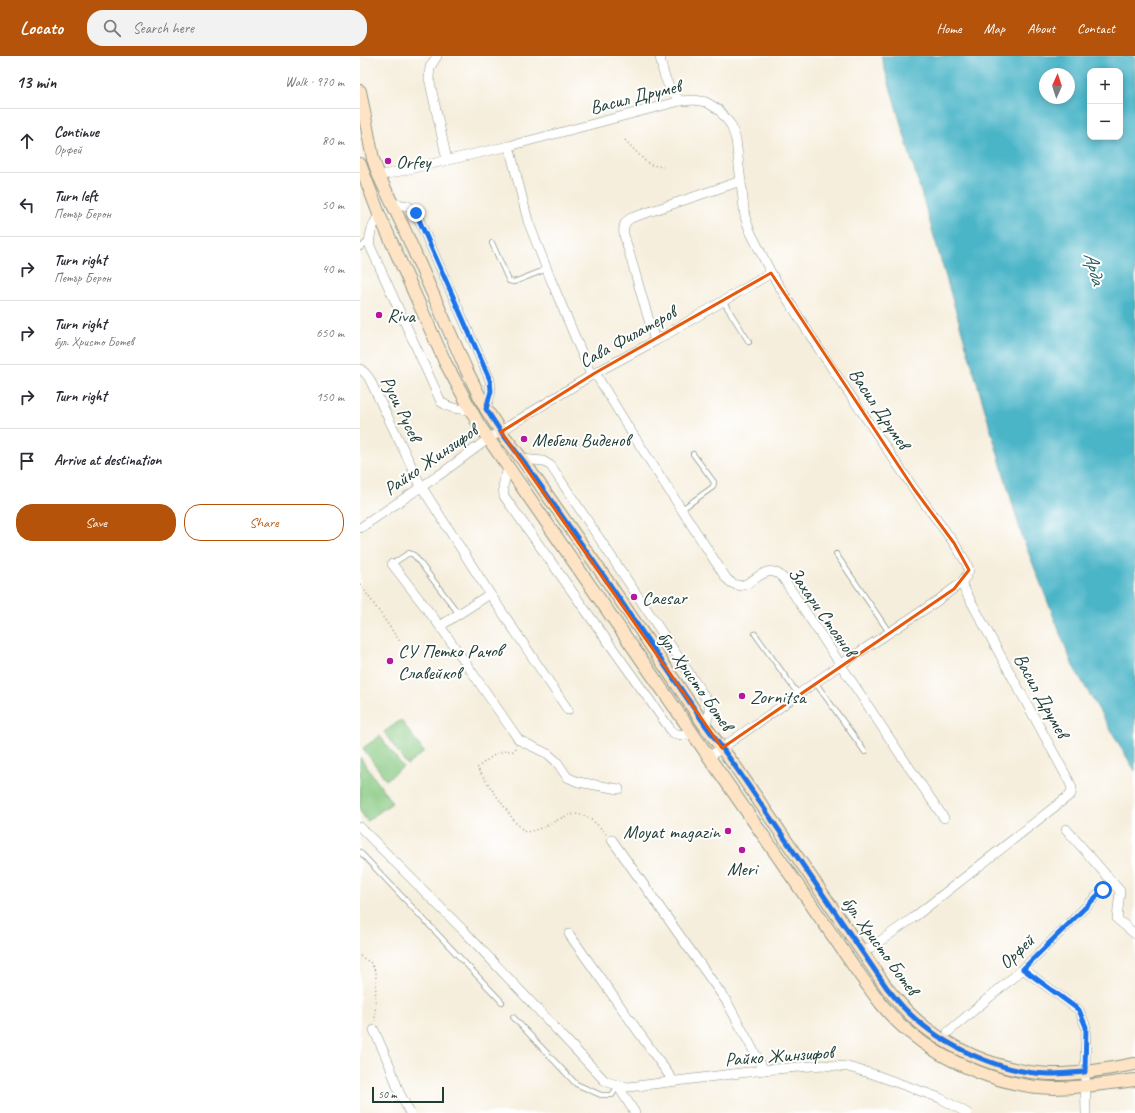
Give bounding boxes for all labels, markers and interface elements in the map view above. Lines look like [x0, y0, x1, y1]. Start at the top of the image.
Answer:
search box [87, 10, 367, 46]
text: Locato [20, 16, 63, 40]
icon: search [101, 17, 123, 39]
text: Search here [133, 19, 194, 38]
text: Home [936, 20, 962, 37]
text: Map [984, 20, 1005, 37]
text: About [1027, 20, 1055, 37]
text: Contact [1077, 20, 1115, 37]
north arrow [1039, 68, 1075, 104]
map controls [1087, 68, 1123, 140]
button: + [1087, 68, 1123, 104]
text: 13 min [16, 72, 56, 93]
street label: Васил Друмев [587, 73, 687, 120]
text: Walk · 970 m [285, 74, 344, 90]
button: − [1087, 104, 1123, 140]
text: Continue [54, 123, 99, 142]
icon: ahead [16, 130, 38, 152]
text: 80 m [322, 133, 344, 149]
text: Орфей [54, 142, 82, 158]
place label: Orfey [396, 150, 432, 174]
marker: Orfey [383, 156, 393, 166]
text: Turn left [54, 187, 97, 206]
icon: left [16, 194, 38, 216]
text: 50 m [322, 197, 344, 213]
route end [407, 204, 425, 222]
text: Петър Берон [54, 206, 111, 222]
water label: Арда [1078, 249, 1112, 289]
text: Turn right [54, 251, 107, 270]
icon: right [16, 258, 38, 280]
text: 40 m [322, 261, 344, 277]
text: Петър Берон [54, 270, 111, 286]
street label: Сава Филатеров [575, 299, 683, 373]
place label: Riva [387, 304, 416, 328]
marker: Riva [374, 310, 384, 320]
text: Turn right [54, 315, 107, 334]
icon: right [16, 322, 38, 344]
text: 650 m [316, 325, 344, 341]
text: бул. Христо Ботев [54, 334, 134, 350]
street label: Васил Друмев [843, 363, 917, 457]
street label: Руси Русев [375, 372, 429, 449]
icon: right [16, 386, 38, 408]
text: Turn right [54, 387, 107, 406]
text: 150 m [316, 389, 344, 405]
street label: Райко Жинзифов [379, 417, 485, 501]
place label: Мебели Виденов [532, 428, 634, 452]
marker: Мебели Виденов [519, 434, 529, 444]
icon: arrive [16, 450, 38, 472]
text: Arrive at destination [54, 451, 161, 470]
button: Save [16, 504, 176, 541]
button: Share [184, 504, 344, 541]
street label: Захари Стоянов [783, 562, 864, 664]
place label: Caesar [642, 586, 688, 610]
marker: Caesar [629, 592, 639, 602]
street label: бул. Христо Ботев [652, 626, 740, 738]
place label: СУ Петко Рачов Славейков [398, 639, 507, 685]
street label: Васил Друмев [1008, 649, 1076, 745]
marker: СУ Петко Рачов Славейков [385, 656, 395, 666]
place label: Zornitsa [750, 685, 808, 709]
marker: Zornitsa [737, 691, 747, 701]
place label: Moyat magazin [623, 820, 721, 844]
marker: Moyat magazin [723, 826, 733, 836]
marker: Meri [737, 845, 747, 855]
place label: Meri [727, 857, 760, 881]
route start [1094, 881, 1112, 899]
street label: бул. Христо Ботев [836, 892, 926, 1003]
street label: Орфей [994, 928, 1041, 974]
street label: Райко Жинзифов [724, 1040, 838, 1072]
scale bar [372, 1085, 444, 1104]
text: 50 m [378, 1087, 397, 1101]

